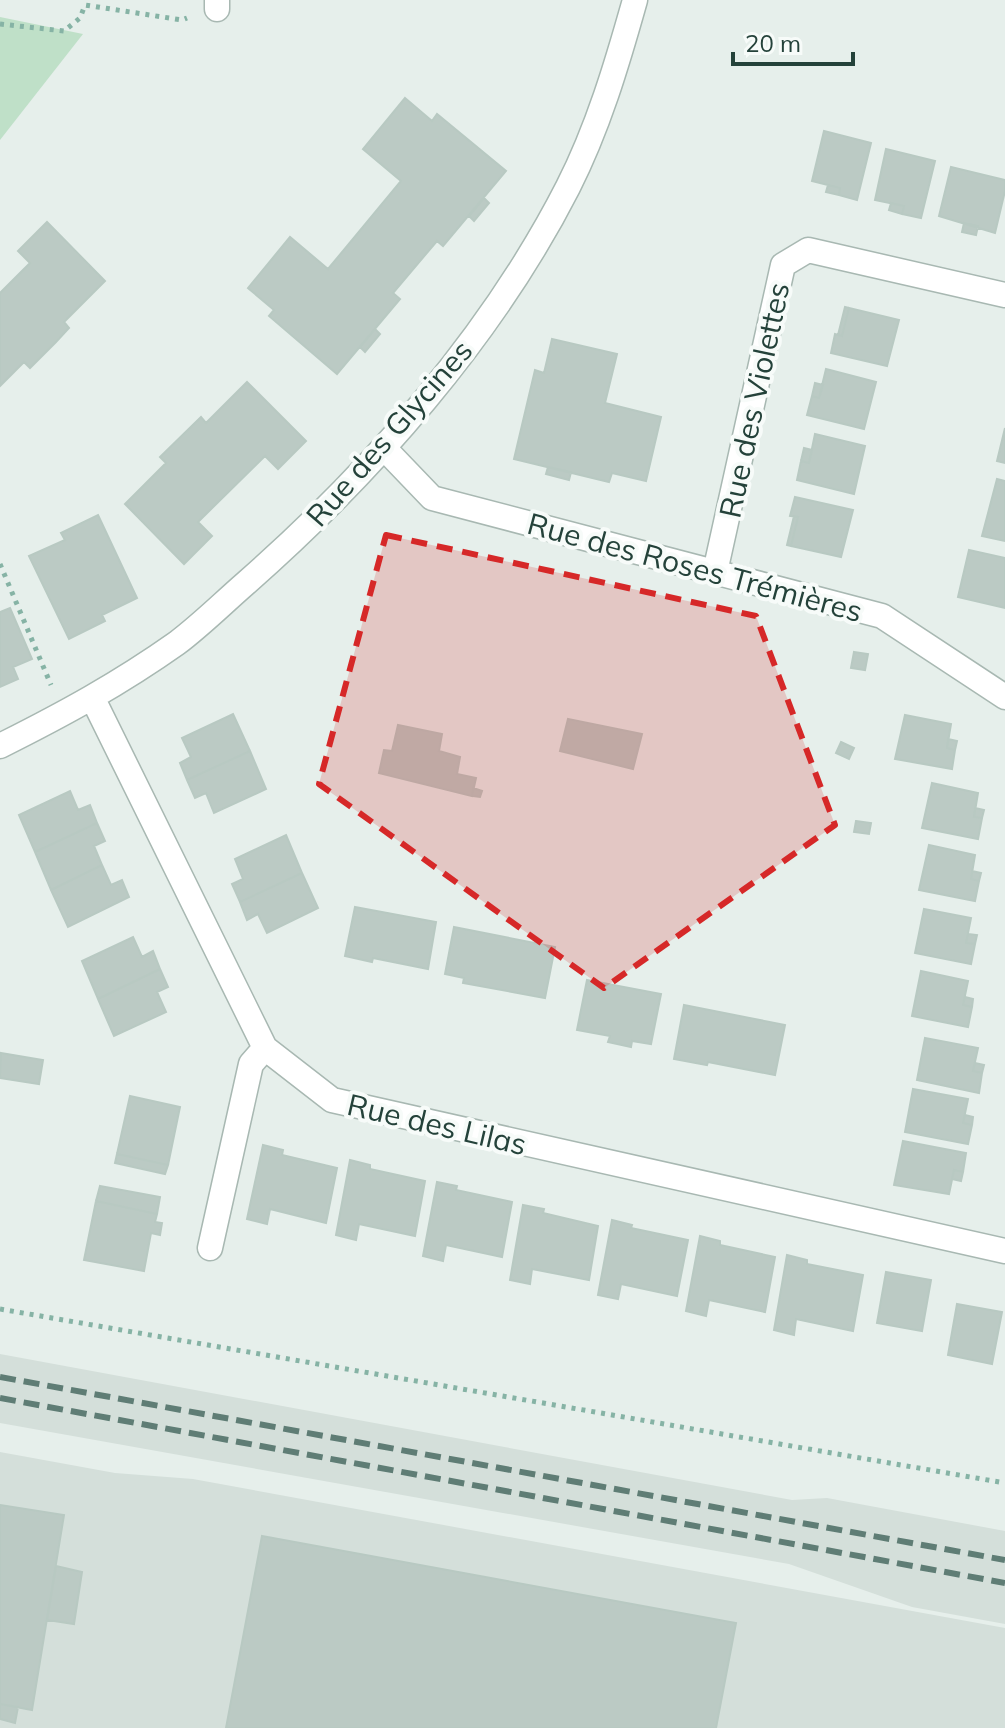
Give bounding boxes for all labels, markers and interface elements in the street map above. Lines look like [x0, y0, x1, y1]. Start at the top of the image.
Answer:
scale bar [733, 16, 853, 66]
text: 20 m [745, 28, 801, 58]
street label: Rue des Violettes [711, 279, 797, 521]
street label: Rue des Glycines [298, 332, 480, 534]
street label: Rue des Roses Trémières [523, 504, 867, 630]
street label: Rue des Lilas [344, 1085, 530, 1163]

